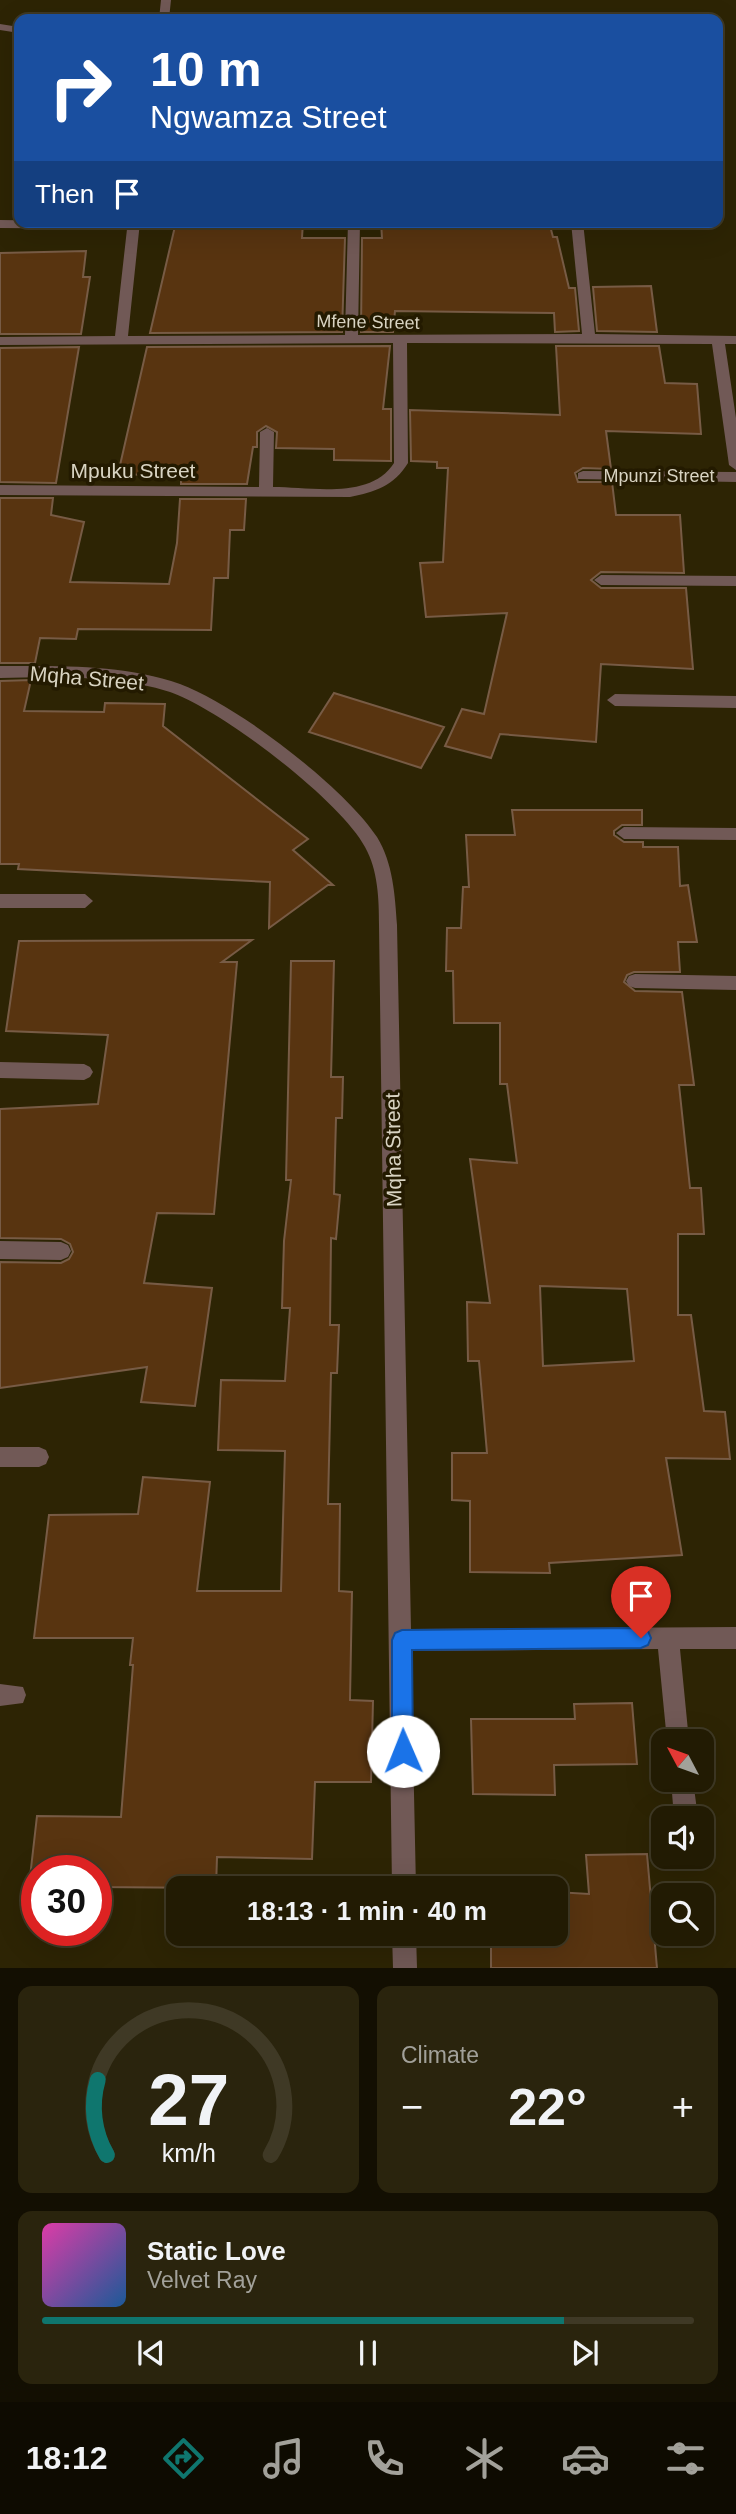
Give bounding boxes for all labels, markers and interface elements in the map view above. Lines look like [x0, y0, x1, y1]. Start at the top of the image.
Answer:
icon: right [35, 42, 126, 133]
text: 10 m [150, 42, 262, 96]
text: Ngwamza Street [150, 99, 387, 135]
icon: arrive [108, 175, 146, 213]
text: Then [35, 179, 94, 209]
street label: Mfene Street [316, 311, 420, 333]
street label: Mpuku Street [71, 459, 196, 482]
street label: Mpunzi Street [603, 466, 715, 486]
street label: Mqha Street [29, 662, 145, 694]
street label: Mqha Street [381, 1092, 405, 1207]
pin [611, 1566, 671, 1638]
icon: arrive [622, 1577, 660, 1615]
position arrow [366, 1714, 440, 1788]
north arrow [651, 1729, 714, 1792]
map controls [651, 1729, 714, 1946]
button: sound [651, 1806, 714, 1869]
speed limit sign: 30 [21, 1855, 112, 1946]
button: search [651, 1883, 714, 1946]
text: 18:13 · 1 min · 40 m [247, 1896, 487, 1926]
text: Climate [401, 2042, 479, 2068]
text: 27 [148, 2060, 229, 2141]
text: 22° [508, 2078, 587, 2136]
text: − [401, 2086, 423, 2128]
text: + [672, 2086, 694, 2128]
text: km/h [161, 2139, 216, 2167]
text: Static Love [147, 2236, 286, 2266]
text: Velvet Ray [147, 2267, 257, 2293]
icon: previous [132, 2334, 170, 2372]
icon: pause [349, 2334, 387, 2372]
icon: next [566, 2334, 604, 2372]
icon: directions [159, 2434, 208, 2483]
icon: music [259, 2434, 308, 2483]
icon: phone [360, 2434, 409, 2483]
icon: climate [460, 2434, 509, 2483]
icon: car [561, 2434, 610, 2483]
icon: filters [661, 2434, 710, 2483]
text: 18:12 [26, 2440, 108, 2476]

